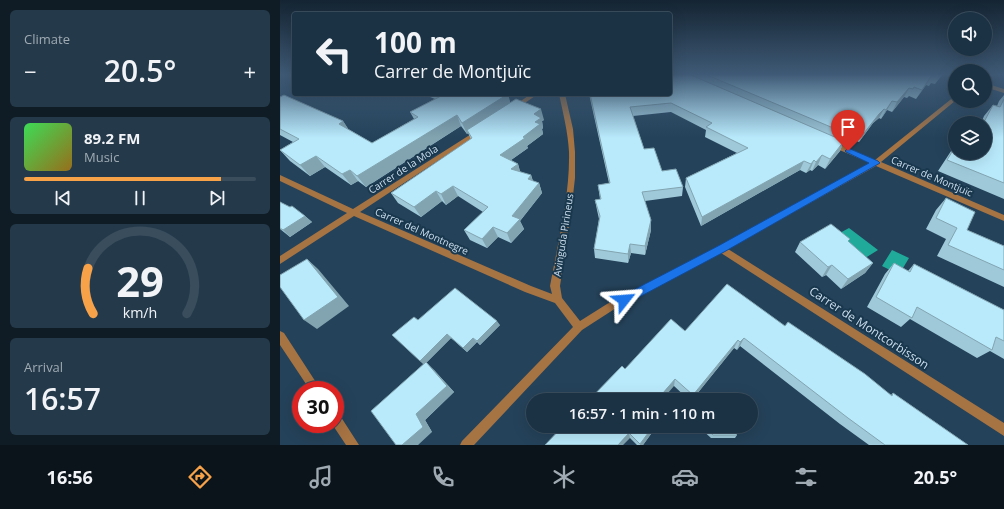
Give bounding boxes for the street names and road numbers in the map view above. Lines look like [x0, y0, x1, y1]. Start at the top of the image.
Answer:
street label: Carrer de la Mola [365, 141, 441, 197]
street label: Carrer de Montjuïc [889, 152, 975, 200]
street label: Avinguda Pirineus [550, 192, 576, 277]
street label: Carrer del Montnegre [373, 204, 471, 258]
street label: Carrer de Montcorbisson [806, 282, 933, 373]

